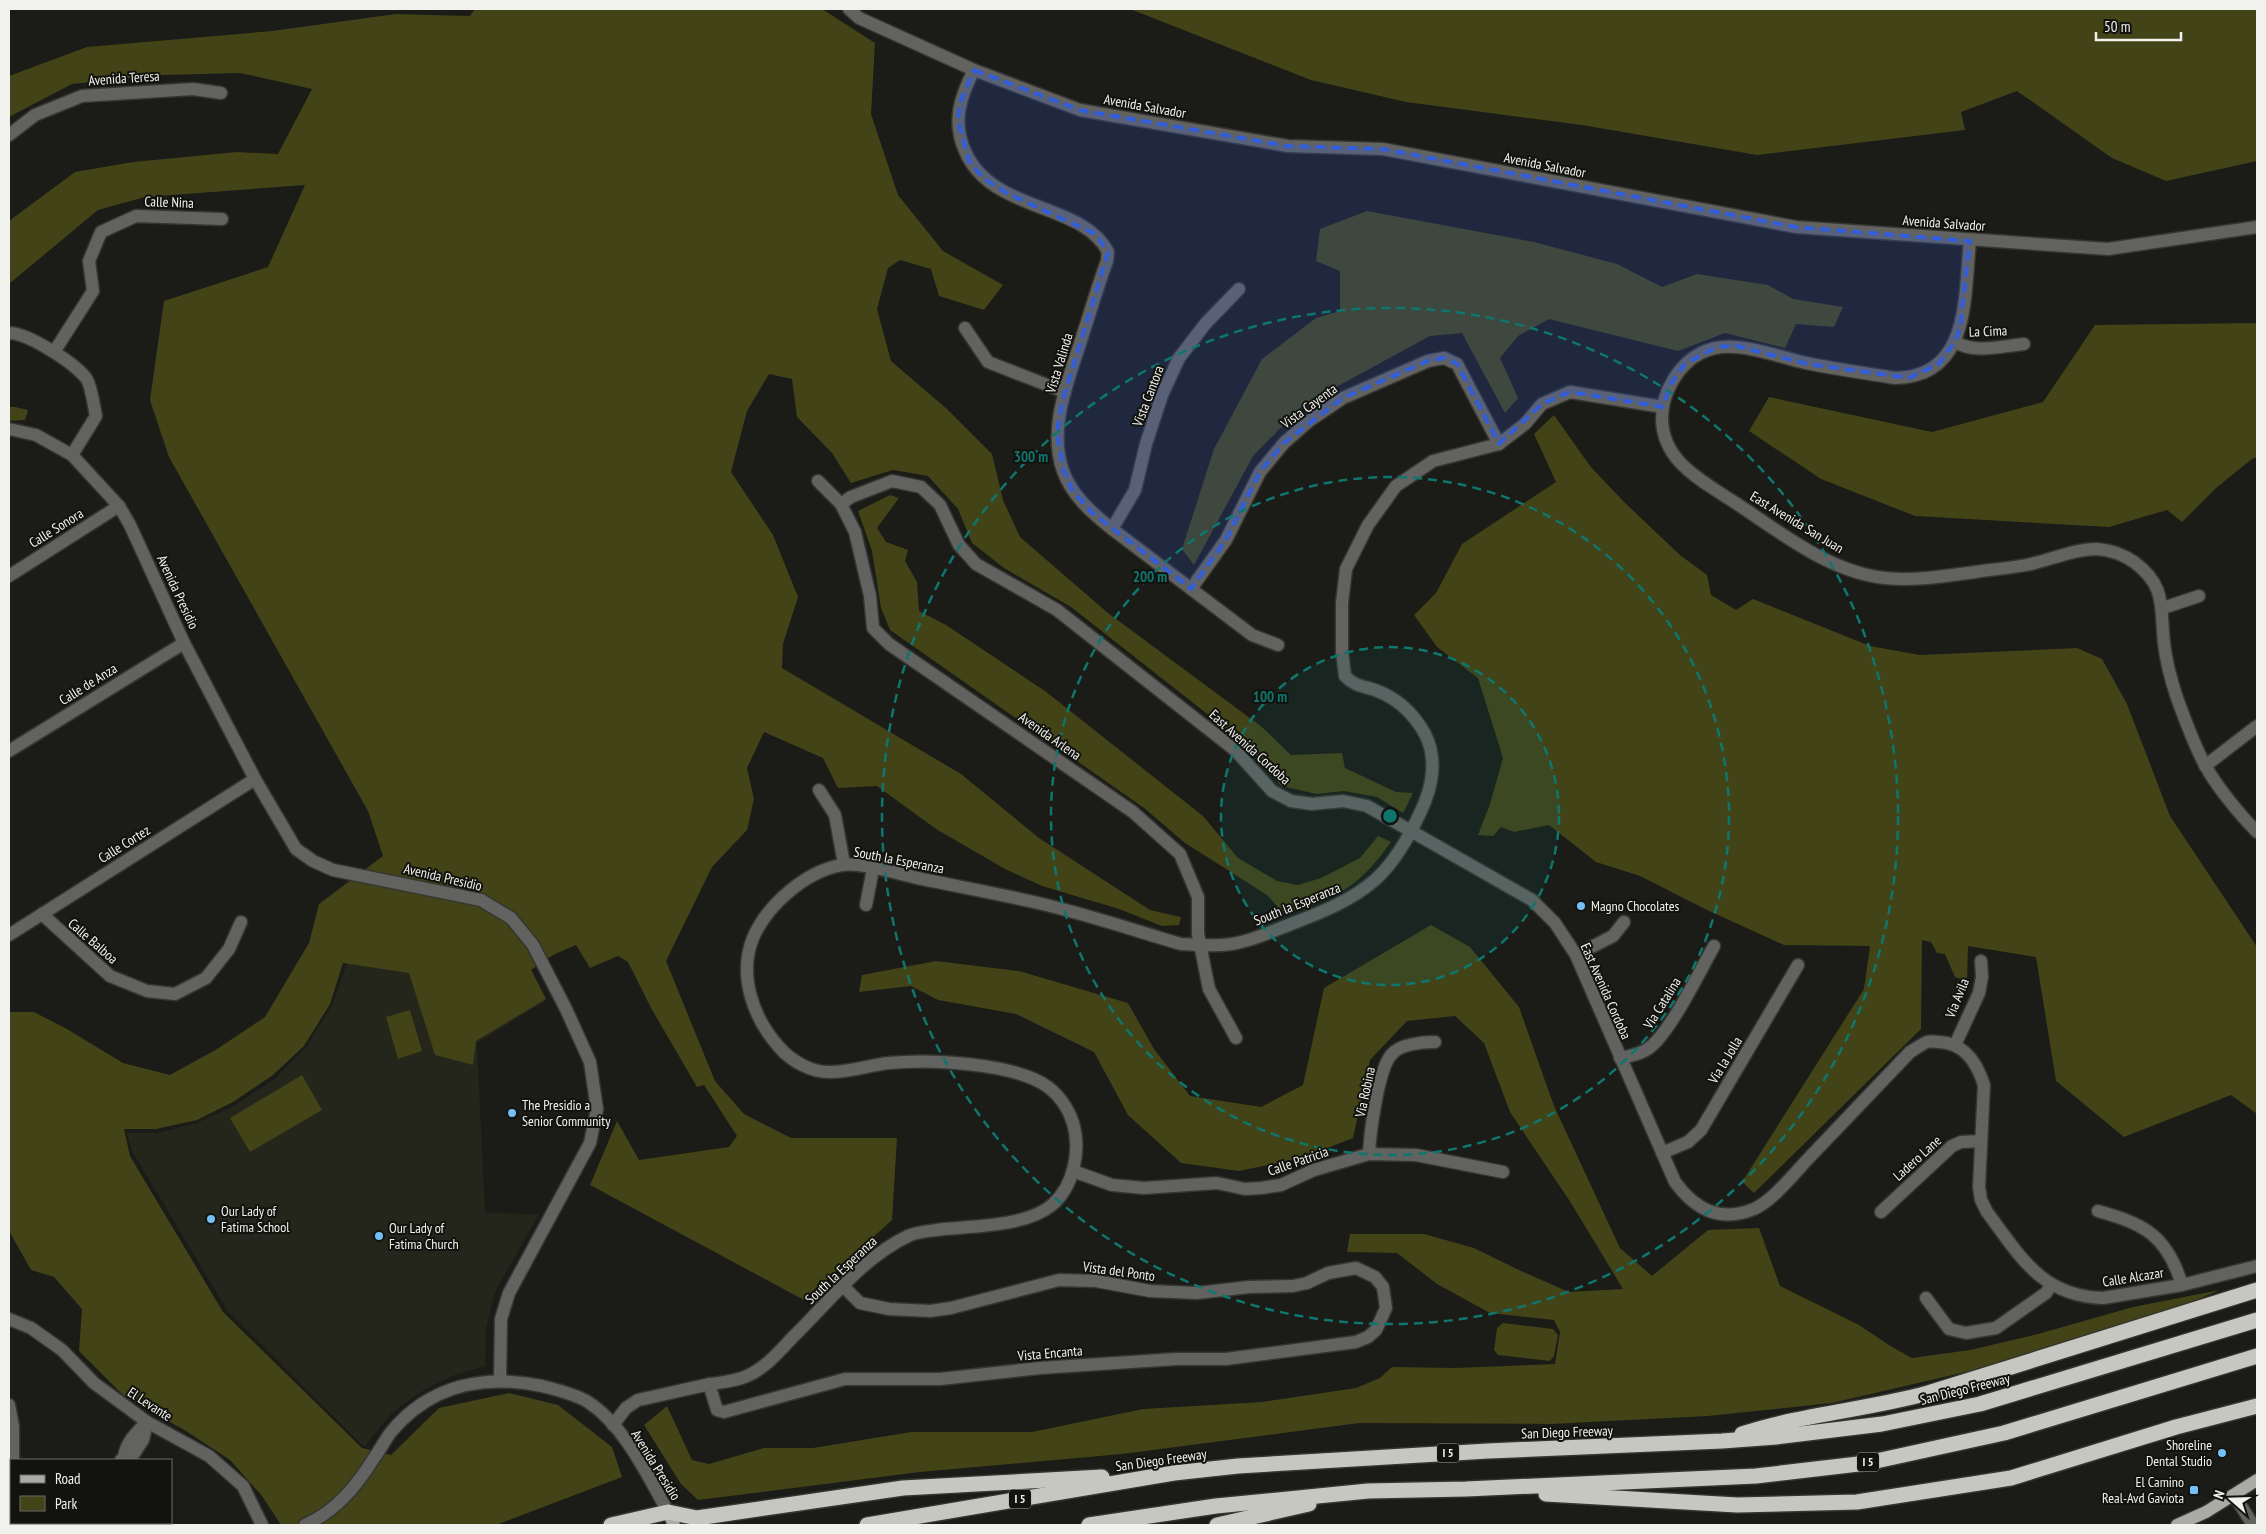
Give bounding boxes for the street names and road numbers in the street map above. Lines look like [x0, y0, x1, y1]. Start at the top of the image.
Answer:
street label: Avenida Teresa [88, 67, 160, 89]
street label: Avenida Salvador [1103, 90, 1188, 122]
street label: Avenida Salvador [1503, 148, 1588, 182]
street label: Calle Nina [144, 192, 194, 212]
street label: Avenida Salvador [1902, 211, 1986, 235]
street label: La Cima [1969, 321, 2007, 341]
street label: Vista Valinda [1041, 331, 1077, 396]
street label: Vista Cantora [1128, 363, 1168, 430]
street label: Vista Cayenta [1277, 380, 1341, 433]
street label: East Avenida San Juan [1747, 487, 1847, 557]
street label: Calle Sonora [25, 504, 87, 552]
street label: Avenida Presidio [153, 552, 203, 632]
street label: Calle de Anza [56, 659, 120, 709]
street label: East Avenida Cordoba [1205, 706, 1295, 788]
street label: Avenida Arlena [1015, 708, 1085, 764]
street label: Calle Cortez [95, 821, 153, 867]
street label: South la Esperanza [852, 842, 946, 878]
street label: Avenida Presidio [402, 859, 484, 895]
street label: South la Esperanza [1251, 878, 1343, 930]
street label: Calle Balboa [64, 914, 122, 968]
street label: East Avenida Cordoba [1577, 940, 1635, 1042]
street label: Via Catalina [1639, 974, 1685, 1033]
street label: Via Avila [1941, 976, 1973, 1021]
street label: Via la Jolla [1704, 1033, 1746, 1088]
street label: Via Robina [1351, 1065, 1379, 1120]
street label: Ladero Lane [1889, 1131, 1945, 1184]
street label: Calle Patricia [1265, 1142, 1331, 1180]
street label: South la Esperanza [801, 1232, 881, 1308]
street label: Vista del Ponto [1081, 1257, 1156, 1285]
street label: Calle Alcazar [2101, 1263, 2165, 1291]
street label: Vista Encanta [1016, 1341, 1083, 1365]
street label: San Diego Freeway [1918, 1369, 2012, 1409]
street label: El Levante [124, 1383, 176, 1425]
street label: San Diego Freeway [1521, 1421, 1614, 1443]
street label: Avenida Presidio [627, 1426, 685, 1504]
road number: I 5 [1437, 1444, 1459, 1462]
street label: San Diego Freeway [1114, 1445, 1208, 1475]
road number: I 5 [1857, 1452, 1879, 1471]
road number: I 5 [1009, 1490, 1031, 1508]

